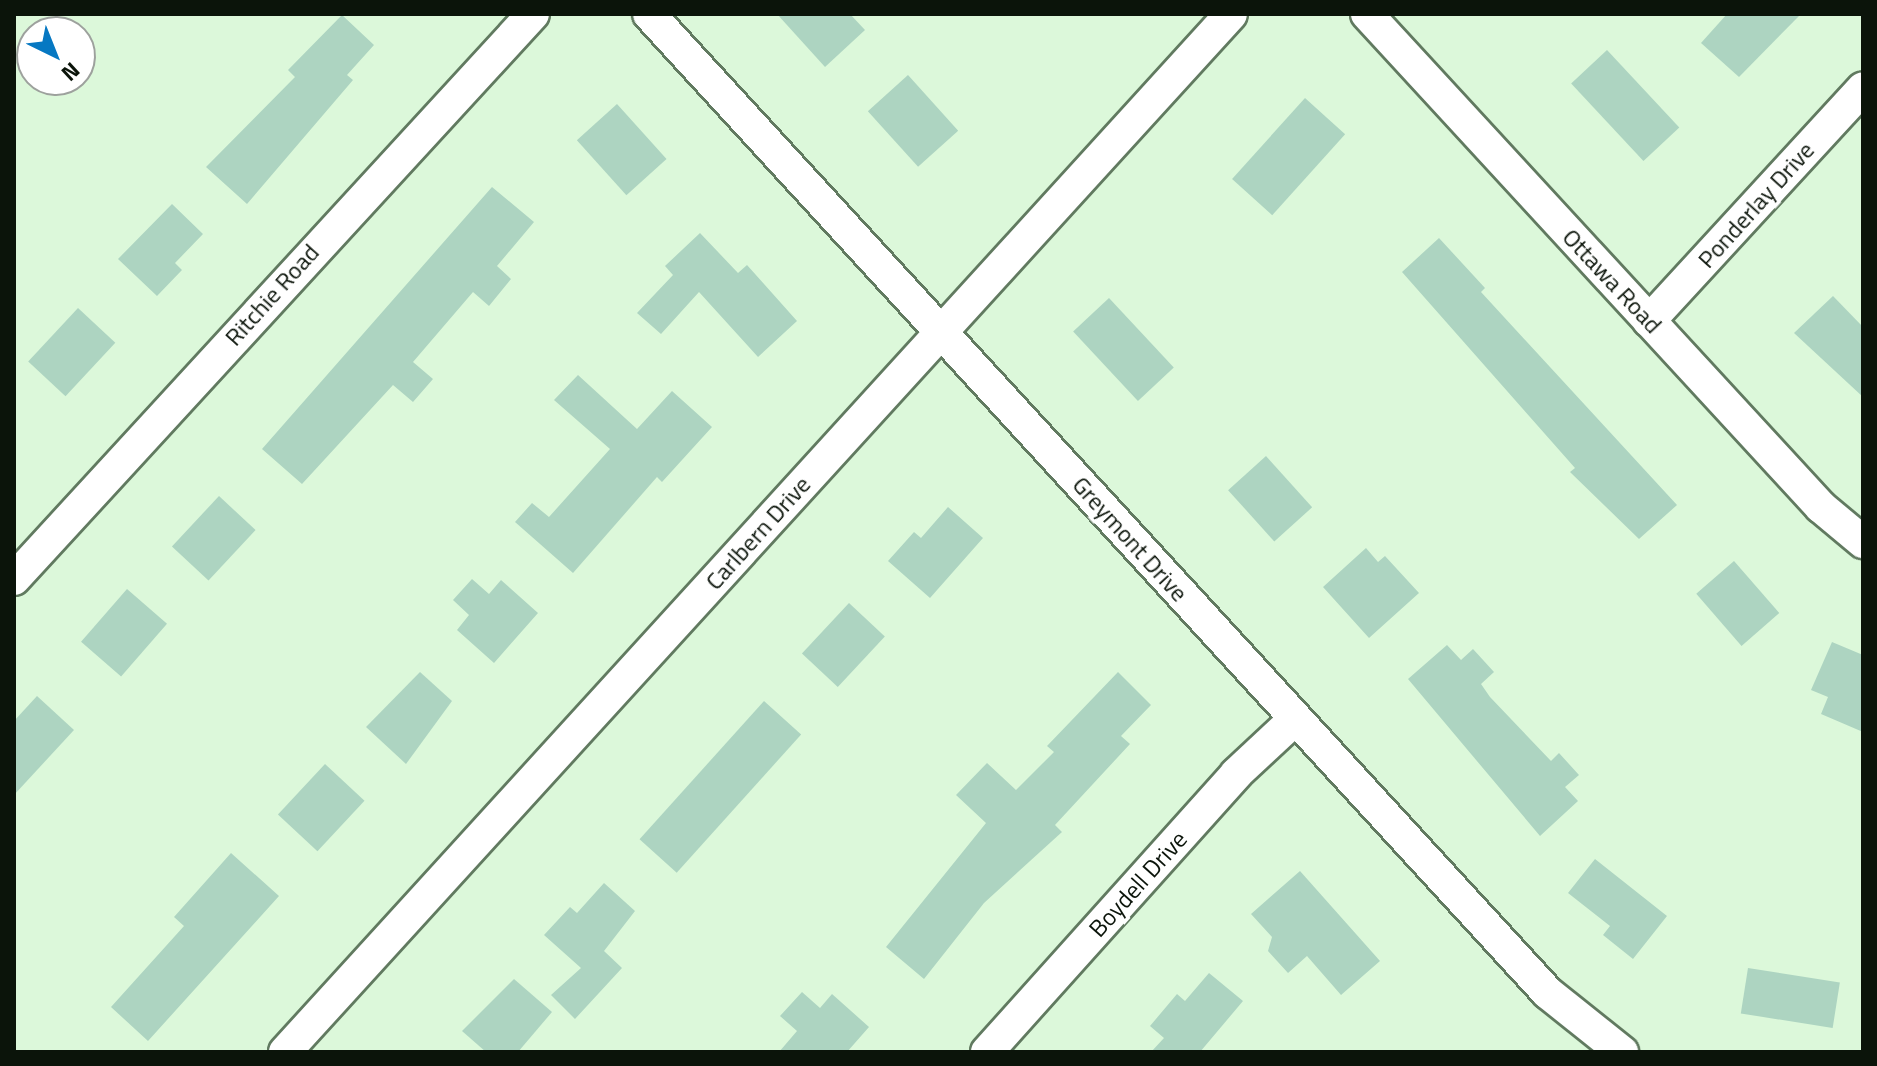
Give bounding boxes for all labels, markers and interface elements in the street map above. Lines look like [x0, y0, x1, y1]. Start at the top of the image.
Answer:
north arrow [16, 16, 96, 96]
text: N [54, 54, 88, 90]
street label: Ponderlay Drive [1692, 136, 1820, 274]
street label: Ottawa Road [1556, 223, 1668, 339]
street label: Ritchie Road [219, 238, 325, 352]
street label: Carlbern Drive [700, 470, 816, 596]
street label: Greymont Drive [1066, 471, 1194, 607]
street label: Boydell Drive [1083, 825, 1193, 943]

